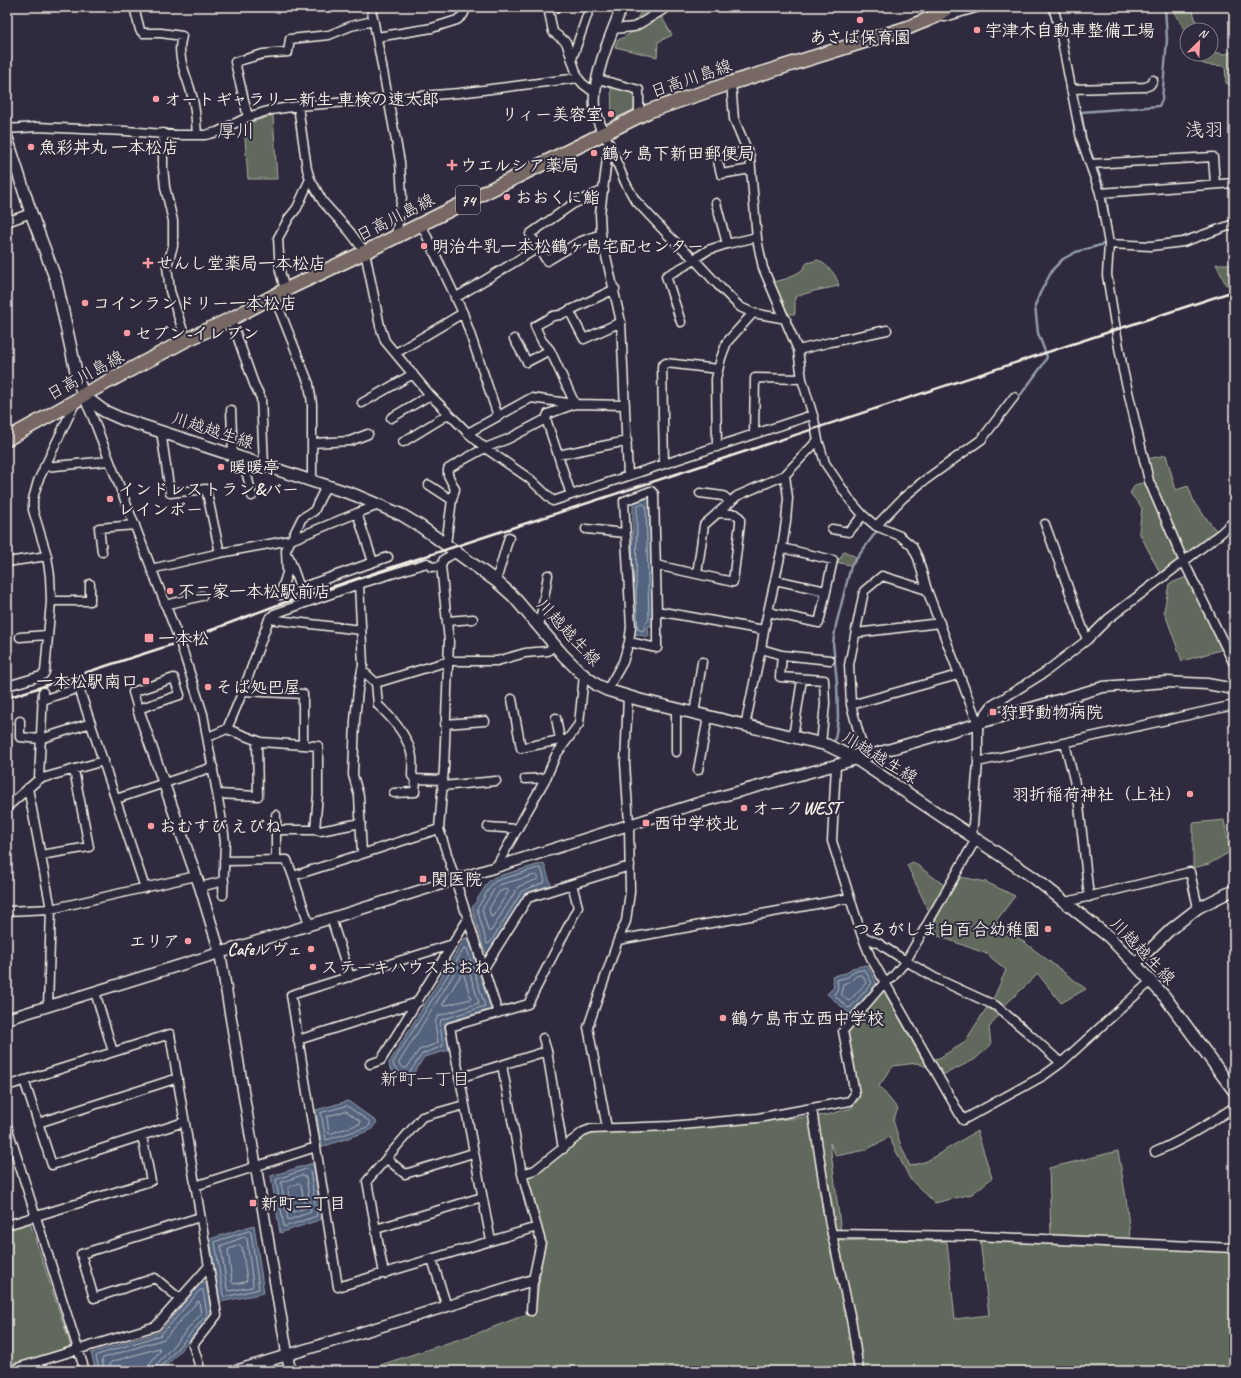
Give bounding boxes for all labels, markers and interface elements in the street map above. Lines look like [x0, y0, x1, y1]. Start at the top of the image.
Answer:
marker: あさば保育園 [855, 15, 865, 25]
place label: 宇津木自動車整備工場 [985, 20, 1155, 41]
north arrow [1179, 22, 1219, 62]
marker: 宇津木自動車整備工場 [972, 25, 982, 35]
text: N [1197, 25, 1211, 42]
place label: あさば保育園 [809, 27, 911, 48]
street label: 日高川島線 [648, 55, 735, 102]
place label: オートギャラリー新生 車検の速太郎 [164, 89, 439, 110]
marker: オートギャラリー新生 車検の速太郎 [151, 94, 161, 104]
place label: リィー美容室 [501, 104, 603, 125]
marker: リィー美容室 [606, 109, 616, 119]
district label: 浅羽 [1185, 118, 1223, 142]
district label: 厚川 [217, 119, 255, 143]
place label: 魚彩丼丸 一本松店 [39, 137, 179, 158]
marker: 魚彩丼丸 一本松店 [26, 142, 36, 152]
place label: 鶴ヶ島下新田郵便局 [602, 143, 755, 164]
marker: 鶴ヶ島下新田郵便局 [589, 148, 599, 158]
place label: ウエルシア薬局 [460, 155, 579, 176]
marker: ウエルシア薬局 [447, 160, 457, 170]
road number: 74 [456, 186, 480, 214]
place label: おおくに鮨 [515, 187, 600, 208]
street label: 日高川島線 [353, 189, 438, 246]
marker: おおくに鮨 [502, 192, 512, 202]
place label: 明治牛乳一本松鶴ヶ島宅配センター [432, 236, 704, 257]
marker: 明治牛乳一本松鶴ヶ島宅配センター [419, 241, 429, 251]
place label: せんし堂薬局一本松店 [156, 253, 326, 274]
marker: せんし堂薬局一本松店 [143, 258, 153, 268]
place label: コインランドリー一本松店 [93, 293, 297, 314]
marker: コインランドリー一本松店 [80, 298, 90, 308]
place label: セブン-イレブン [135, 323, 260, 344]
marker: セブン-イレブン [122, 328, 132, 338]
street label: 日高川島線 [43, 346, 128, 405]
street label: 川越越生線 [169, 407, 257, 454]
place label: 暖暖亭 [229, 457, 280, 478]
marker: 暖暖亭 [216, 462, 226, 472]
place label: インドレストラン&バー レインボー [118, 479, 299, 520]
marker: インドレストラン&バー レインボー [105, 494, 115, 504]
place label: 不二家一本松駅前店 [178, 581, 331, 602]
marker: 不二家一本松駅前店 [165, 586, 175, 596]
street label: 川越越生線 [532, 594, 605, 671]
place label: 一本松 [158, 628, 209, 649]
marker: 一本松 [143, 632, 155, 644]
place label: 一本松駅南口 [36, 671, 138, 692]
marker: 一本松駅南口 [141, 676, 151, 686]
place label: そば処巴屋 [216, 677, 301, 698]
marker: そば処巴屋 [203, 682, 213, 692]
place label: 狩野動物病院 [1001, 702, 1103, 723]
marker: 狩野動物病院 [988, 707, 998, 717]
street label: 川越越生線 [838, 727, 922, 788]
place label: 羽折稲荷神社（上社） [1012, 784, 1182, 805]
marker: 羽折稲荷神社（上社） [1185, 789, 1195, 799]
place label: オークWEST [752, 798, 845, 819]
marker: オークWEST [739, 803, 749, 813]
place label: 西中学校北 [654, 813, 739, 834]
place label: おむすび えびね [159, 816, 282, 837]
marker: 西中学校北 [641, 818, 651, 828]
marker: おむすび えびね [146, 821, 156, 831]
place label: 関医院 [431, 869, 482, 890]
marker: 関医院 [418, 874, 428, 884]
street label: 川越越生線 [1106, 913, 1180, 989]
place label: つるがしま白百合幼稚園 [853, 919, 1040, 940]
marker: つるがしま白百合幼稚園 [1043, 924, 1053, 934]
place label: エリア [129, 931, 180, 952]
marker: エリア [183, 936, 193, 946]
place label: Cafeルヴェ [228, 939, 303, 960]
marker: Cafeルヴェ [306, 944, 316, 954]
place label: ステーキハウスおおね [321, 957, 491, 978]
marker: ステーキハウスおおね [308, 962, 318, 972]
place label: 鶴ケ島市立西中学校 [731, 1008, 884, 1029]
marker: 鶴ケ島市立西中学校 [718, 1013, 728, 1023]
district label: 新町一丁目 [380, 1068, 470, 1090]
place label: 新町二丁目 [261, 1193, 346, 1214]
marker: 新町二丁目 [248, 1198, 258, 1208]

